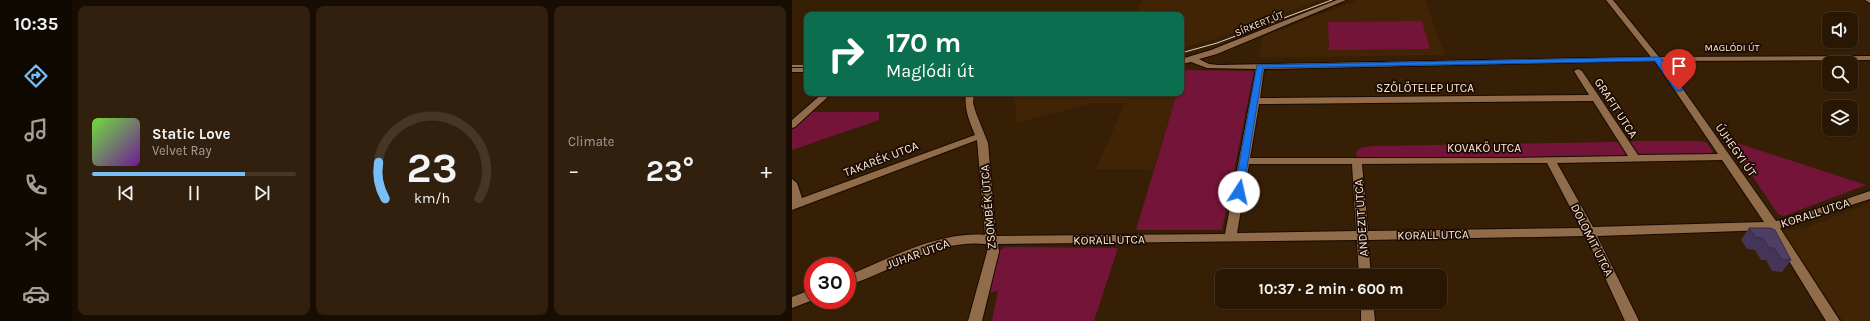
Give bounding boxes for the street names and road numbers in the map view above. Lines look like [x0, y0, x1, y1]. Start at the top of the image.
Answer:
street label: SÍRKERT ÚT [1233, 9, 1286, 39]
street label: MAGLÓDI ÚT [1704, 42, 1760, 54]
street label: GRAFIT UTCA [1591, 75, 1641, 141]
street label: SZŐLŐTELEP UTCA [1376, 81, 1474, 95]
street label: ÚJHEGYI ÚT [1713, 120, 1760, 179]
street label: TAKARÉK UTCA [841, 137, 920, 180]
street label: KOVAKŐ UTCA [1447, 141, 1521, 155]
street label: ZSOMBÉK UTCA [976, 164, 999, 250]
street label: ANDEZIT UTCA [1351, 179, 1371, 257]
street label: KORALL UTCA [1779, 195, 1851, 231]
street label: DOLOMIT UTCA [1568, 201, 1616, 279]
street label: KORALL UTCA [1397, 227, 1469, 243]
street label: KORALL UTCA [1073, 232, 1145, 248]
street label: JUHAR UTCA [885, 236, 951, 272]

